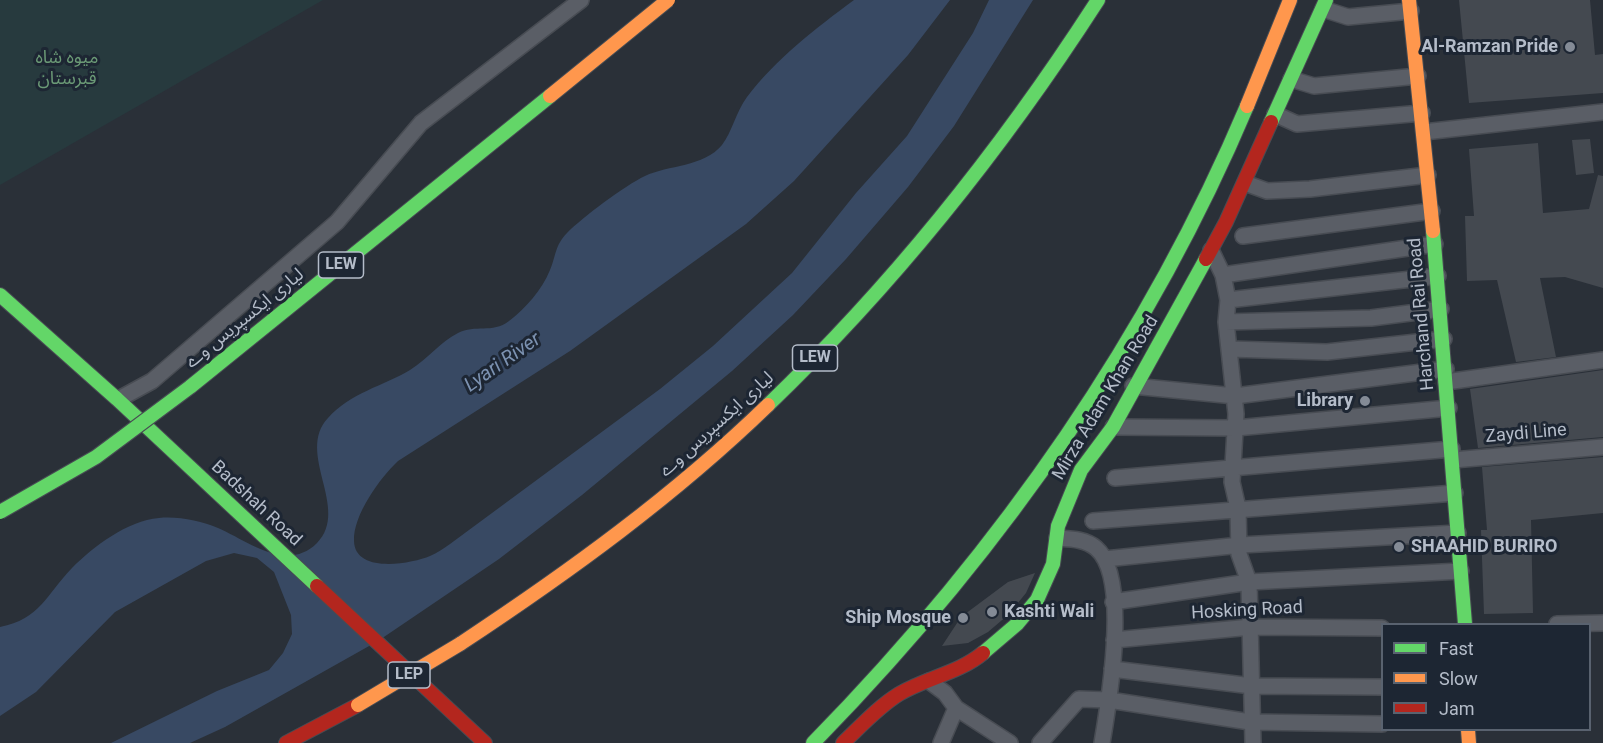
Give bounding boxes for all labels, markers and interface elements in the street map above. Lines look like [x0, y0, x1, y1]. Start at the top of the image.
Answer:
place label: Al-Ramzan Pride [1421, 36, 1558, 58]
marker: Al-Ramzan Pride [1563, 40, 1577, 54]
park label: میوہ شاہ قبرستان [35, 47, 99, 90]
street label: Harchand Rai Road [1405, 237, 1439, 391]
road number: LEW [318, 252, 364, 278]
street label: لیاری ایکسپریس وے [181, 265, 309, 373]
street label: Mirza Adam Khan Road [1048, 312, 1164, 484]
water label: Lyari River [460, 328, 546, 398]
road number: LEW [792, 345, 838, 371]
street label: لیاری ایکسپریس وے [655, 368, 779, 482]
place label: Library [1297, 390, 1353, 412]
marker: Library [1358, 394, 1372, 408]
street label: Zaydi Line [1485, 420, 1567, 448]
street label: Badshah Road [206, 457, 306, 551]
place label: SHAAHID BURIRO [1411, 536, 1557, 558]
marker: SHAAHID BURIRO [1392, 540, 1406, 554]
street label: Hosking Road [1191, 597, 1303, 625]
place label: Kashti Wali [1004, 601, 1094, 623]
marker: Kashti Wali [985, 605, 999, 619]
place label: Ship Mosque [845, 607, 951, 629]
marker: Ship Mosque [956, 611, 970, 625]
legend [1381, 623, 1591, 731]
text: Fast [1439, 638, 1474, 659]
road number: LEP [388, 662, 430, 688]
text: Slow [1439, 668, 1478, 689]
text: Jam [1439, 698, 1475, 719]

